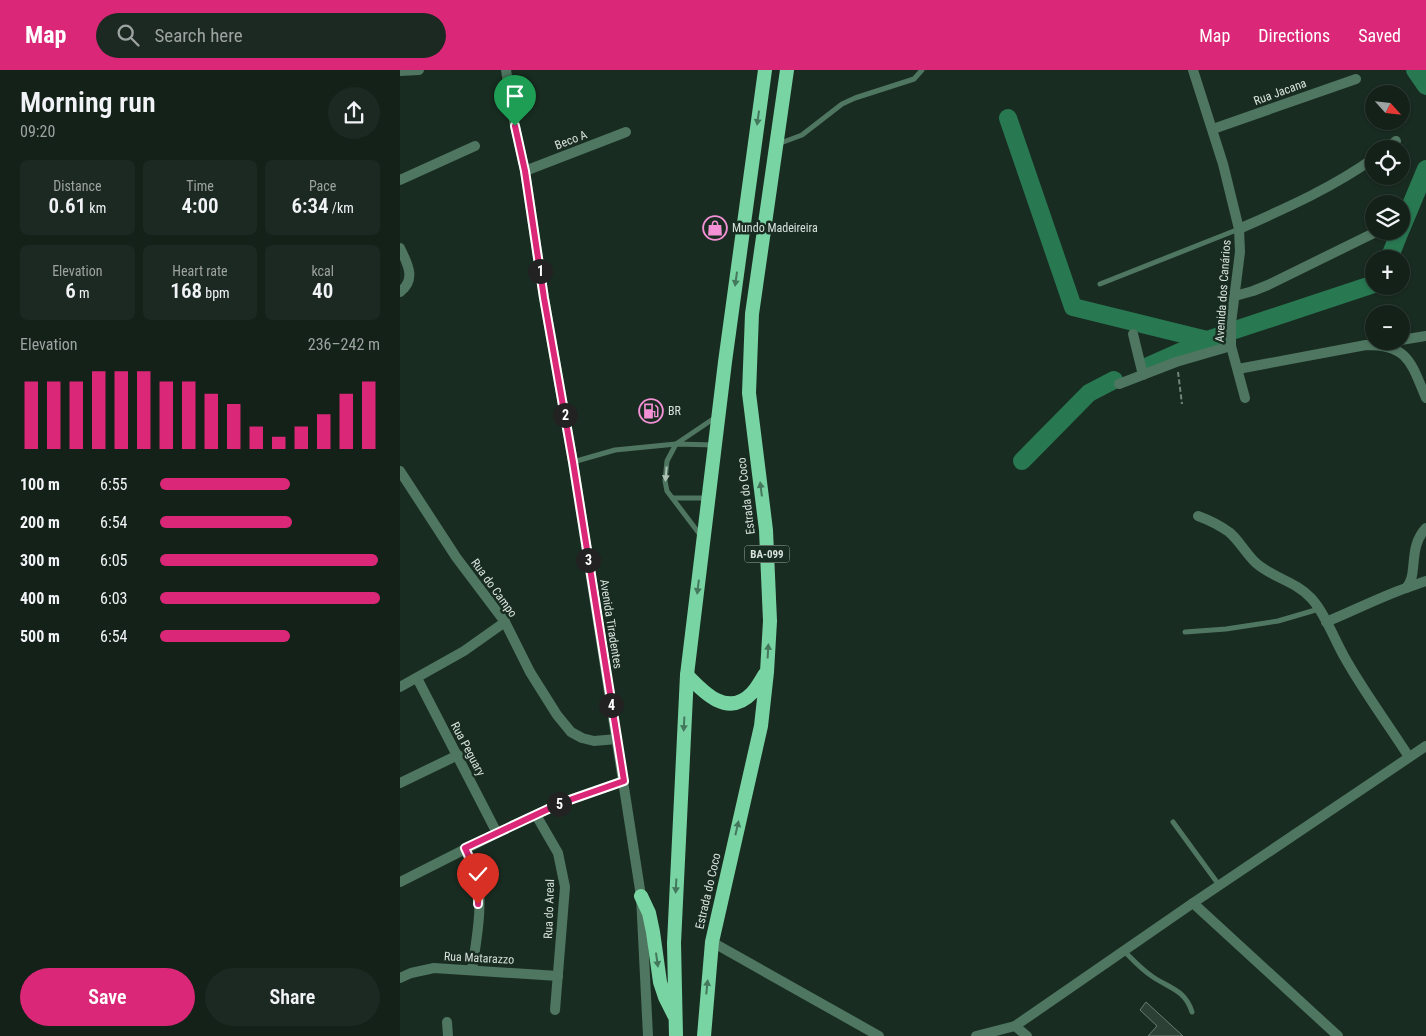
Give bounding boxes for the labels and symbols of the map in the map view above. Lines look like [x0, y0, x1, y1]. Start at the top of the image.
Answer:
pin [494, 75, 536, 126]
street label: Rua Jacana [1252, 76, 1309, 108]
north arrow [1365, 85, 1410, 130]
one-way arrow [754, 111, 762, 127]
street label: Beco A [553, 127, 589, 153]
shop icon: Mundo Madeireira [702, 215, 728, 241]
place label: Mundo Madeireira [732, 221, 818, 235]
street label: Avenida dos Canários [1212, 239, 1234, 343]
pin: 1 [528, 258, 552, 284]
one-way arrow [732, 272, 740, 288]
fuel station icon: BR [638, 398, 664, 424]
pin: 2 [552, 402, 578, 428]
place label: BR [668, 404, 682, 418]
street label: Estrada do Coco [734, 457, 758, 535]
one-way arrow [662, 467, 670, 483]
one-way arrow [757, 481, 765, 497]
road number: BA-099 [744, 546, 790, 562]
pin: 3 [576, 548, 600, 572]
street label: Rua do Campo [468, 556, 520, 620]
street label: Avenida Tiradentes [597, 578, 625, 670]
one-way arrow [694, 580, 702, 596]
one-way arrow [765, 643, 773, 659]
pin: 4 [598, 692, 624, 718]
one-way arrow [680, 716, 688, 732]
street label: Rua Peguary [448, 720, 488, 778]
pin: 5 [546, 792, 572, 816]
one-way arrow [734, 820, 742, 836]
street label: Estrada do Coco [692, 852, 724, 930]
pin [457, 853, 499, 904]
one-way arrow [672, 878, 680, 894]
street label: Rua do Areal [541, 879, 557, 939]
street label: Rua Matarazzo [443, 949, 515, 967]
one-way arrow [653, 952, 661, 968]
one-way arrow [704, 979, 712, 995]

